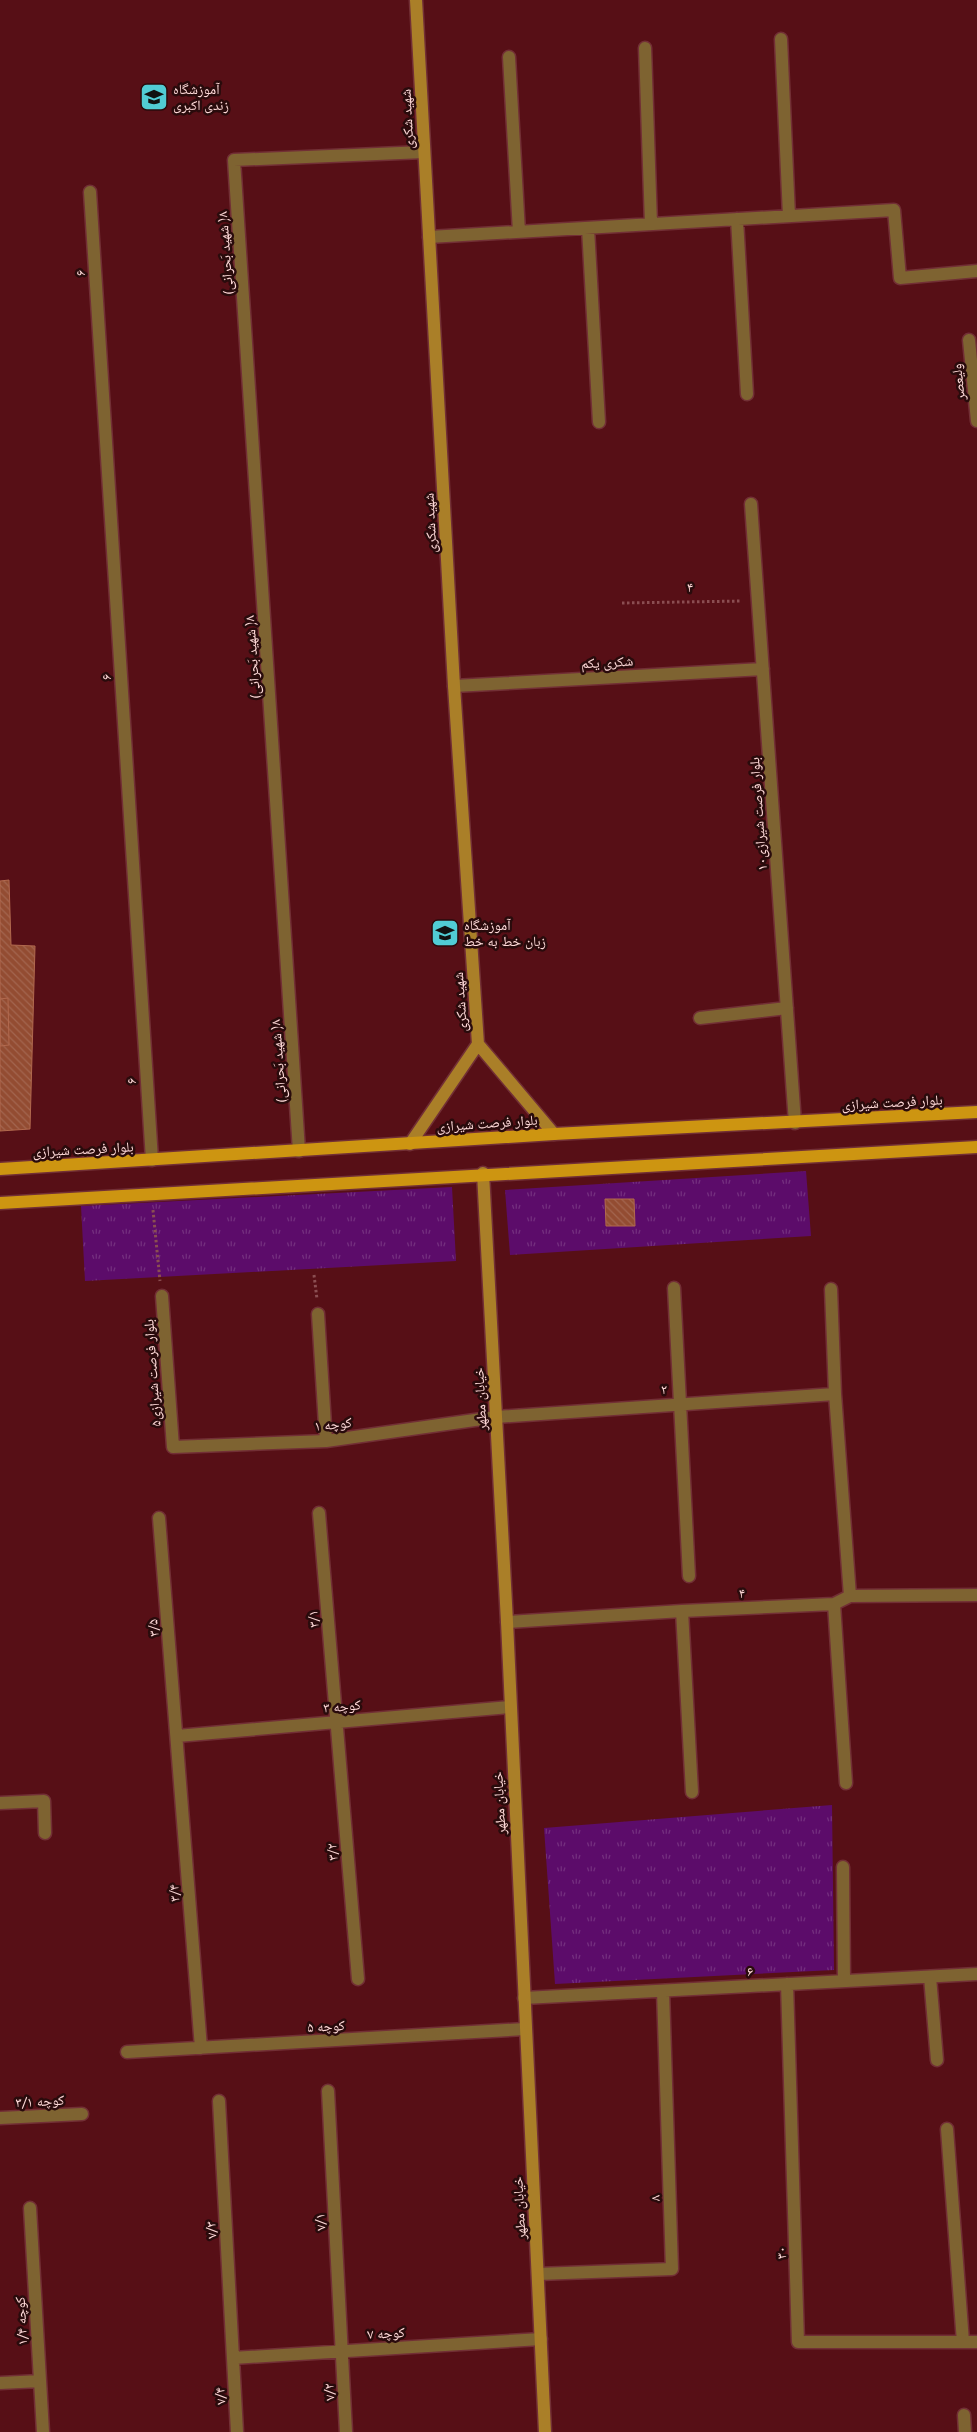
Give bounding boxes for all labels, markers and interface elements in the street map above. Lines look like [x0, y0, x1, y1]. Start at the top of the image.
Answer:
place label: آموزشگاه زندی اکبری [173, 80, 229, 114]
school or university icon: آموزشگاه زندی اکبری [139, 82, 169, 112]
street label: شهید شکری [396, 89, 418, 149]
street label: (شهید بَحرانی )۸ [213, 211, 237, 295]
street label: ۶ [71, 269, 89, 277]
street label: ولیعصر [947, 363, 969, 402]
street label: شهید شکری [419, 493, 441, 553]
street label: ۴ [687, 578, 693, 596]
street label: (شهید بَحرانی )۸ [240, 615, 264, 699]
street label: شکری یکم [580, 652, 634, 673]
street label: ۶ [97, 673, 115, 681]
street label: بلوار فرصت شیرازی۱۰ [745, 756, 771, 871]
place label: آموزشگاه زبان خط به خط [464, 916, 546, 950]
school or university icon: آموزشگاه زبان خط به خط [430, 918, 460, 948]
street label: شهید شکری [449, 971, 471, 1033]
street label: (شهید بَحرانی )۸ [266, 1019, 290, 1103]
street label: ۶ [122, 1077, 140, 1085]
street label: بلوار فرصت شیرازی [841, 1090, 943, 1114]
street label: بلوار فرصت شیرازی [436, 1110, 538, 1136]
street label: بلوار فرصت شیرازی [32, 1137, 134, 1161]
street label: بلوار فرصت شیرازی۵ [139, 1319, 165, 1427]
street label: خیابان مطهر [469, 1367, 491, 1432]
street label: ۲ [660, 1380, 668, 1398]
street label: کوچه ۱ [313, 1413, 353, 1435]
street label: ۴ [739, 1584, 745, 1602]
street label: ۳/۱ [303, 1609, 323, 1629]
street label: ۳/۵ [143, 1618, 163, 1638]
street label: کوچه ۳ [322, 1695, 362, 1717]
street label: خیابان مطهر [488, 1771, 510, 1836]
street label: ۳/۲ [322, 1842, 342, 1862]
street label: ۳/۴ [164, 1884, 184, 1902]
street label: ۶ [746, 1962, 754, 1980]
street label: کوچه ۵ [307, 2016, 345, 2036]
street label: کوچه ۳/۱ [15, 2091, 65, 2111]
street label: خیابان مطهر [508, 2176, 530, 2241]
street label: ۸ [646, 2195, 664, 2201]
street label: ۷/۱ [311, 2213, 329, 2231]
street label: ۷/۳ [202, 2221, 220, 2239]
street label: ۳۰ [772, 2246, 790, 2260]
street label: کوچه ۱/۴ [11, 2296, 31, 2346]
street label: کوچه ۷ [367, 2323, 405, 2343]
street label: ۷/۲ [320, 2383, 338, 2401]
street label: ۷/۴ [211, 2387, 229, 2405]

